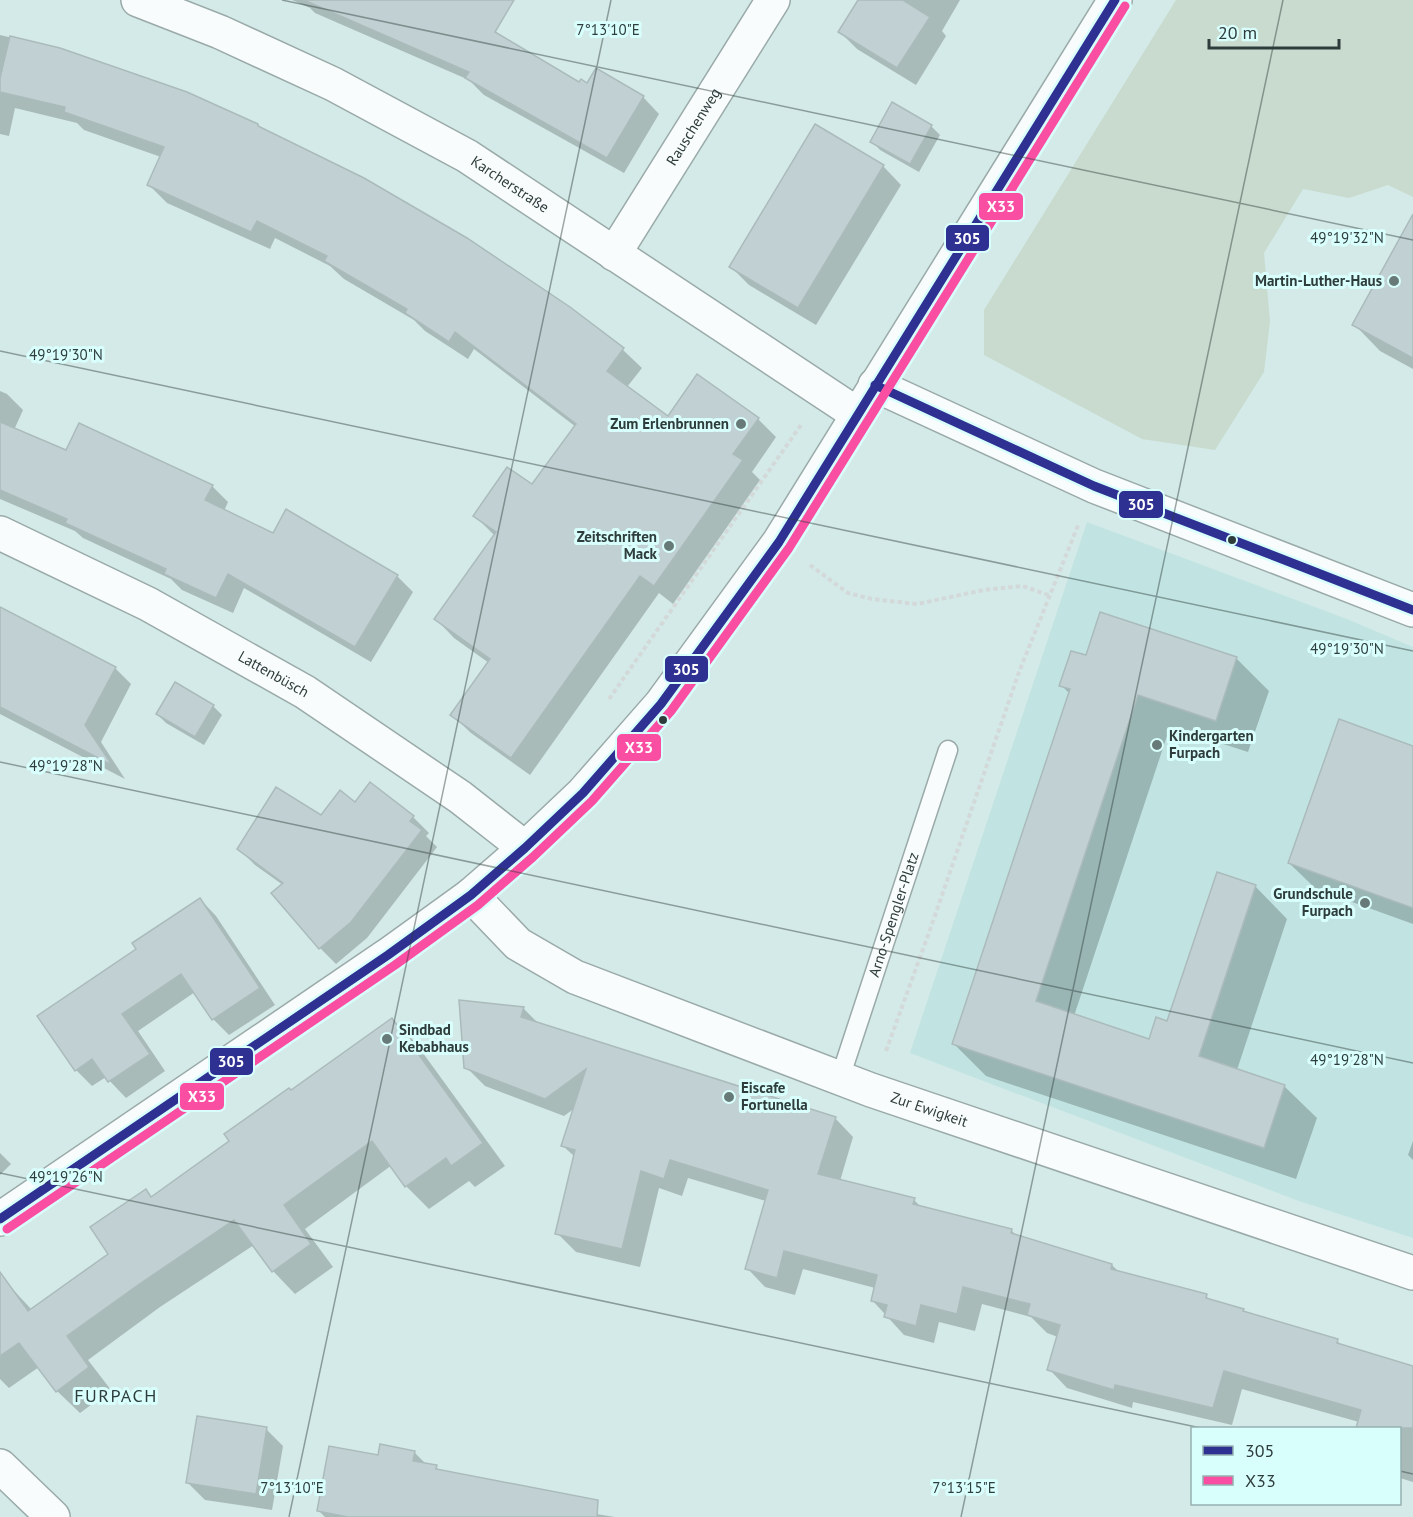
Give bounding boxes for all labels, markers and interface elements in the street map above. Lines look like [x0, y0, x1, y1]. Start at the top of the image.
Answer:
scale bar [1209, 12, 1340, 50]
text: 7°13'10"E [576, 20, 640, 39]
text: 20 m [1218, 21, 1257, 44]
street label: Rauschenweg [662, 84, 725, 169]
street label: Karcherstraße [468, 151, 553, 217]
line badge: X33 [978, 192, 1024, 221]
text: X33 [987, 196, 1015, 216]
line badge: 305 [945, 224, 990, 252]
text: 305 [953, 228, 981, 248]
text: 49°19'32"N [1310, 228, 1384, 247]
place label: Martin-Luther-Haus [1255, 271, 1382, 290]
marker: Martin-Luther-Haus [1387, 274, 1401, 288]
text: 49°19'30"N [29, 345, 103, 364]
place label: Zum Erlenbrunnen [610, 414, 729, 433]
marker: Zum Erlenbrunnen [734, 417, 748, 431]
line badge: 305 [1118, 490, 1164, 519]
text: 305 [1127, 494, 1155, 514]
place label: Zeitschriften Mack [577, 527, 658, 563]
unlabelled marker [1226, 534, 1238, 546]
marker: Zeitschriften Mack [662, 539, 676, 553]
text: 49°19'30"N [1310, 639, 1384, 658]
street label: Lattenbüsch [235, 646, 313, 701]
line badge: 305 [664, 655, 709, 683]
text: 305 [672, 659, 700, 679]
unlabelled marker [657, 714, 669, 726]
place label: Kindergarten Furpach [1169, 726, 1254, 762]
line badge: X33 [616, 733, 662, 762]
text: X33 [625, 737, 653, 757]
marker: Kindergarten Furpach [1150, 738, 1164, 752]
text: 49°19'28"N [29, 756, 103, 775]
street label: Arno-Spengler-Platz [864, 850, 923, 979]
place label: Grundschule Furpach [1273, 884, 1353, 920]
marker: Grundschule Furpach [1358, 896, 1372, 910]
place label: Sindbad Kebabhaus [399, 1020, 469, 1056]
marker: Sindbad Kebabhaus [380, 1032, 394, 1046]
line badge: 305 [209, 1047, 254, 1076]
text: 49°19'28"N [1310, 1050, 1384, 1069]
text: 305 [217, 1051, 245, 1071]
place label: Eiscafe Fortunella [741, 1078, 808, 1114]
line badge: X33 [179, 1082, 225, 1111]
text: X33 [188, 1086, 216, 1106]
street label: Zur Ewigkeit [888, 1087, 970, 1131]
marker: Eiscafe Fortunella [722, 1090, 736, 1104]
text: 49°19'26"N [29, 1167, 103, 1186]
district label: FURPACH [74, 1384, 158, 1407]
legend [1191, 1427, 1401, 1505]
text: 305 [1245, 1439, 1274, 1462]
text: X33 [1245, 1469, 1276, 1492]
text: 7°13'10"E [260, 1478, 324, 1497]
text: 7°13'15"E [932, 1478, 996, 1497]

